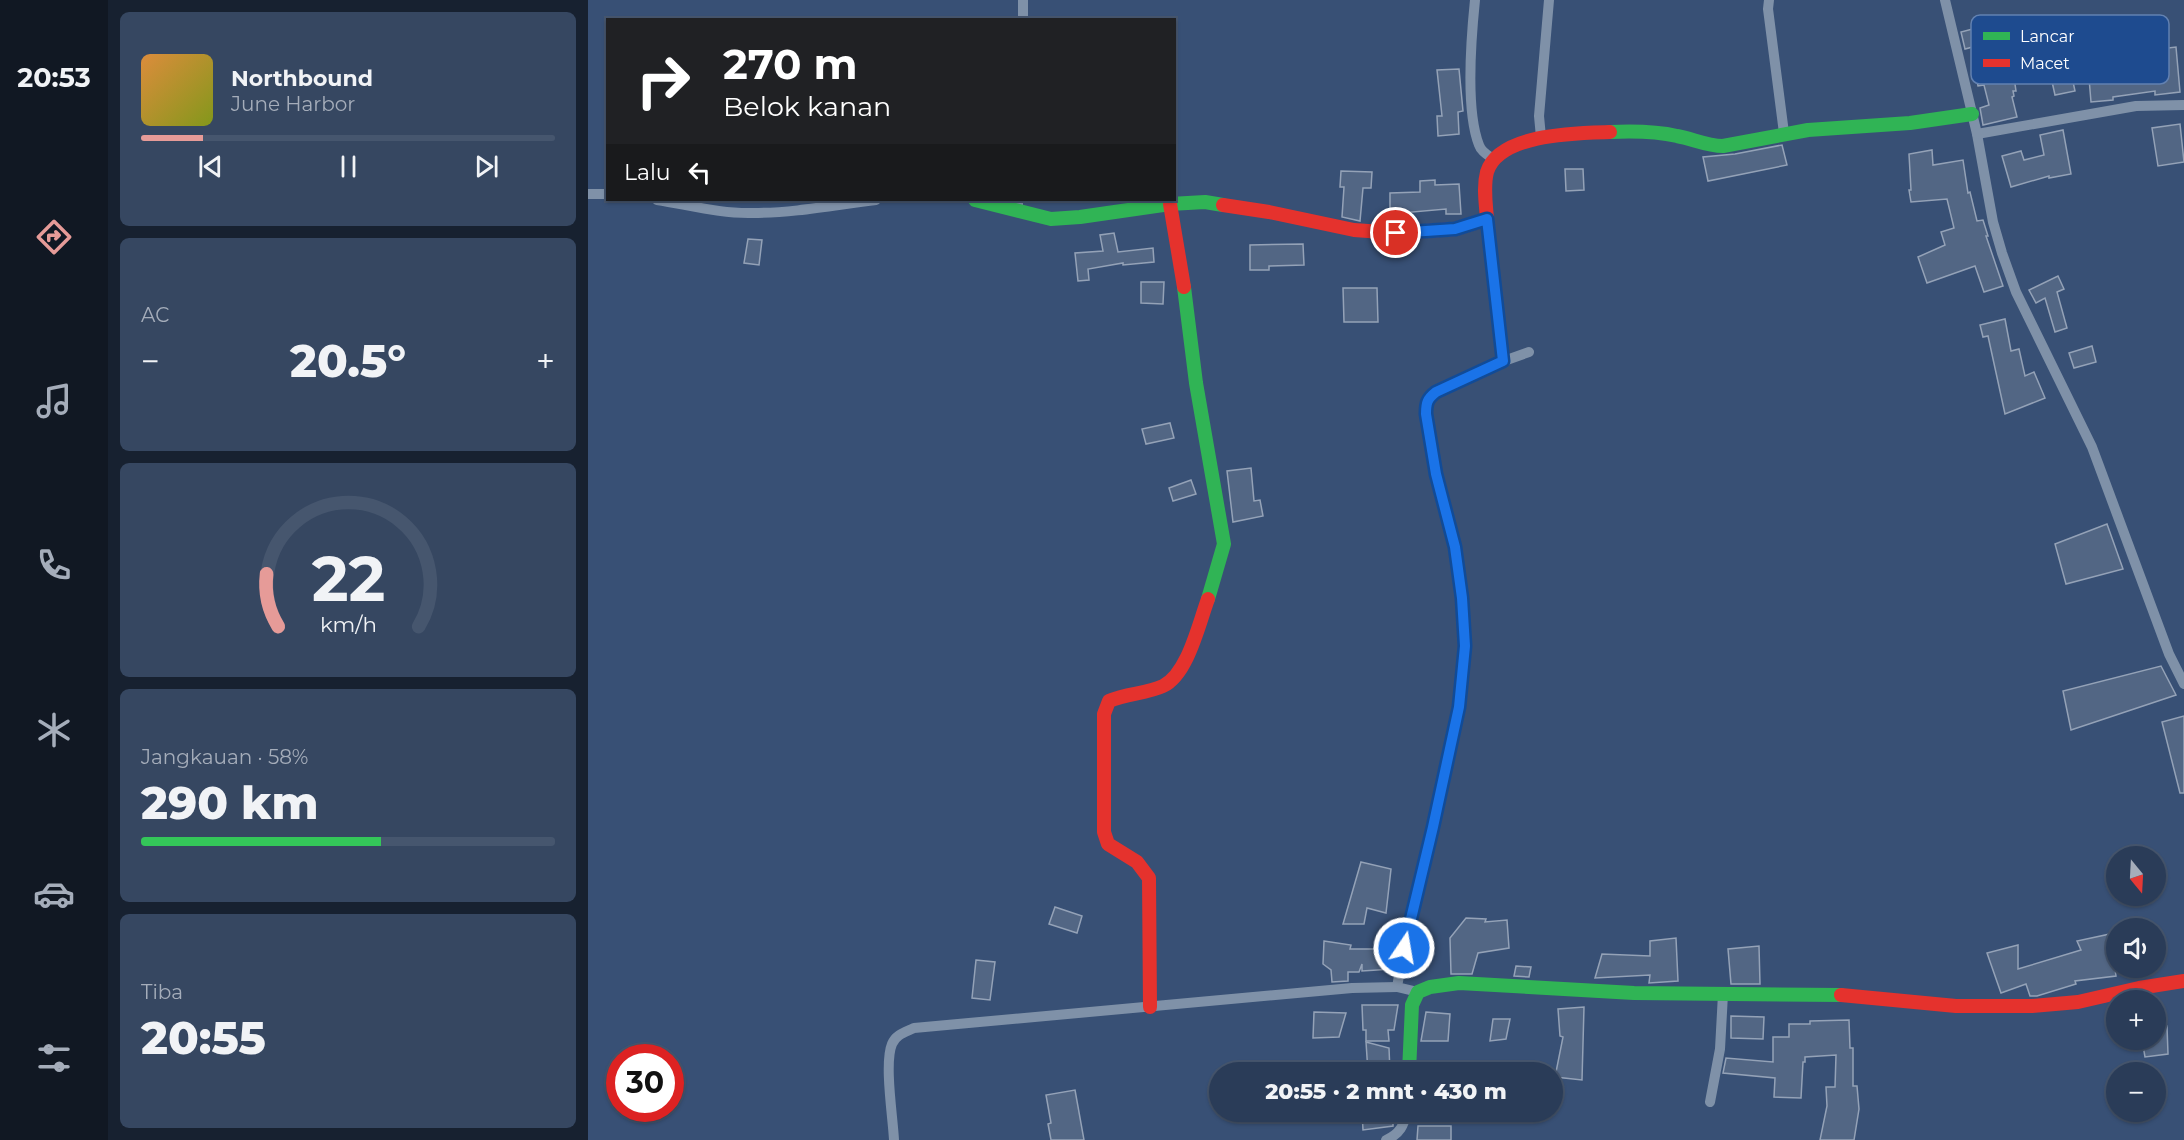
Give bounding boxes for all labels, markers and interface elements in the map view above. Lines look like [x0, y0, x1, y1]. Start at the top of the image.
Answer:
legend [1971, 15, 2169, 84]
text: Lancar [2020, 27, 2075, 46]
text: 270 m [723, 38, 857, 90]
icon: right [624, 42, 702, 120]
text: Macet [2020, 54, 2070, 73]
text: 20:53 [17, 61, 91, 94]
text: Northbound [231, 65, 373, 92]
text: Belok kanan [723, 90, 891, 123]
text: June Harbor [231, 92, 355, 116]
icon: previous [194, 150, 227, 183]
icon: pause [332, 150, 365, 183]
icon: next [470, 150, 503, 183]
icon: left [683, 156, 716, 189]
text: Lalu [624, 159, 671, 186]
pin [1370, 207, 1421, 258]
icon: directions [33, 216, 75, 258]
icon: arrive [1379, 216, 1412, 249]
text: AC [141, 303, 169, 327]
text: 20.5° [290, 333, 406, 388]
text: − [141, 341, 160, 381]
text: + [536, 341, 555, 381]
icon: music [33, 380, 75, 422]
text: 22 [311, 541, 385, 617]
icon: phone [33, 544, 75, 586]
text: km/h [319, 611, 377, 637]
icon: climate [33, 709, 75, 751]
text: Jangkauan · 58% [141, 745, 308, 769]
text: 290 km [141, 775, 319, 830]
north arrow [2106, 846, 2166, 906]
map controls [2106, 846, 2166, 1122]
icon: car [33, 873, 75, 915]
position arrow [1372, 916, 1436, 980]
button: sound [2106, 918, 2166, 978]
text: Tiba [141, 980, 183, 1004]
button: + [2106, 990, 2166, 1050]
text: 20:55 [141, 1010, 266, 1065]
icon: filters [33, 1037, 75, 1079]
speed limit sign: 30 [606, 1044, 684, 1122]
button: − [2106, 1062, 2166, 1122]
text: 20:55 · 2 mnt · 430 m [1265, 1078, 1507, 1105]

